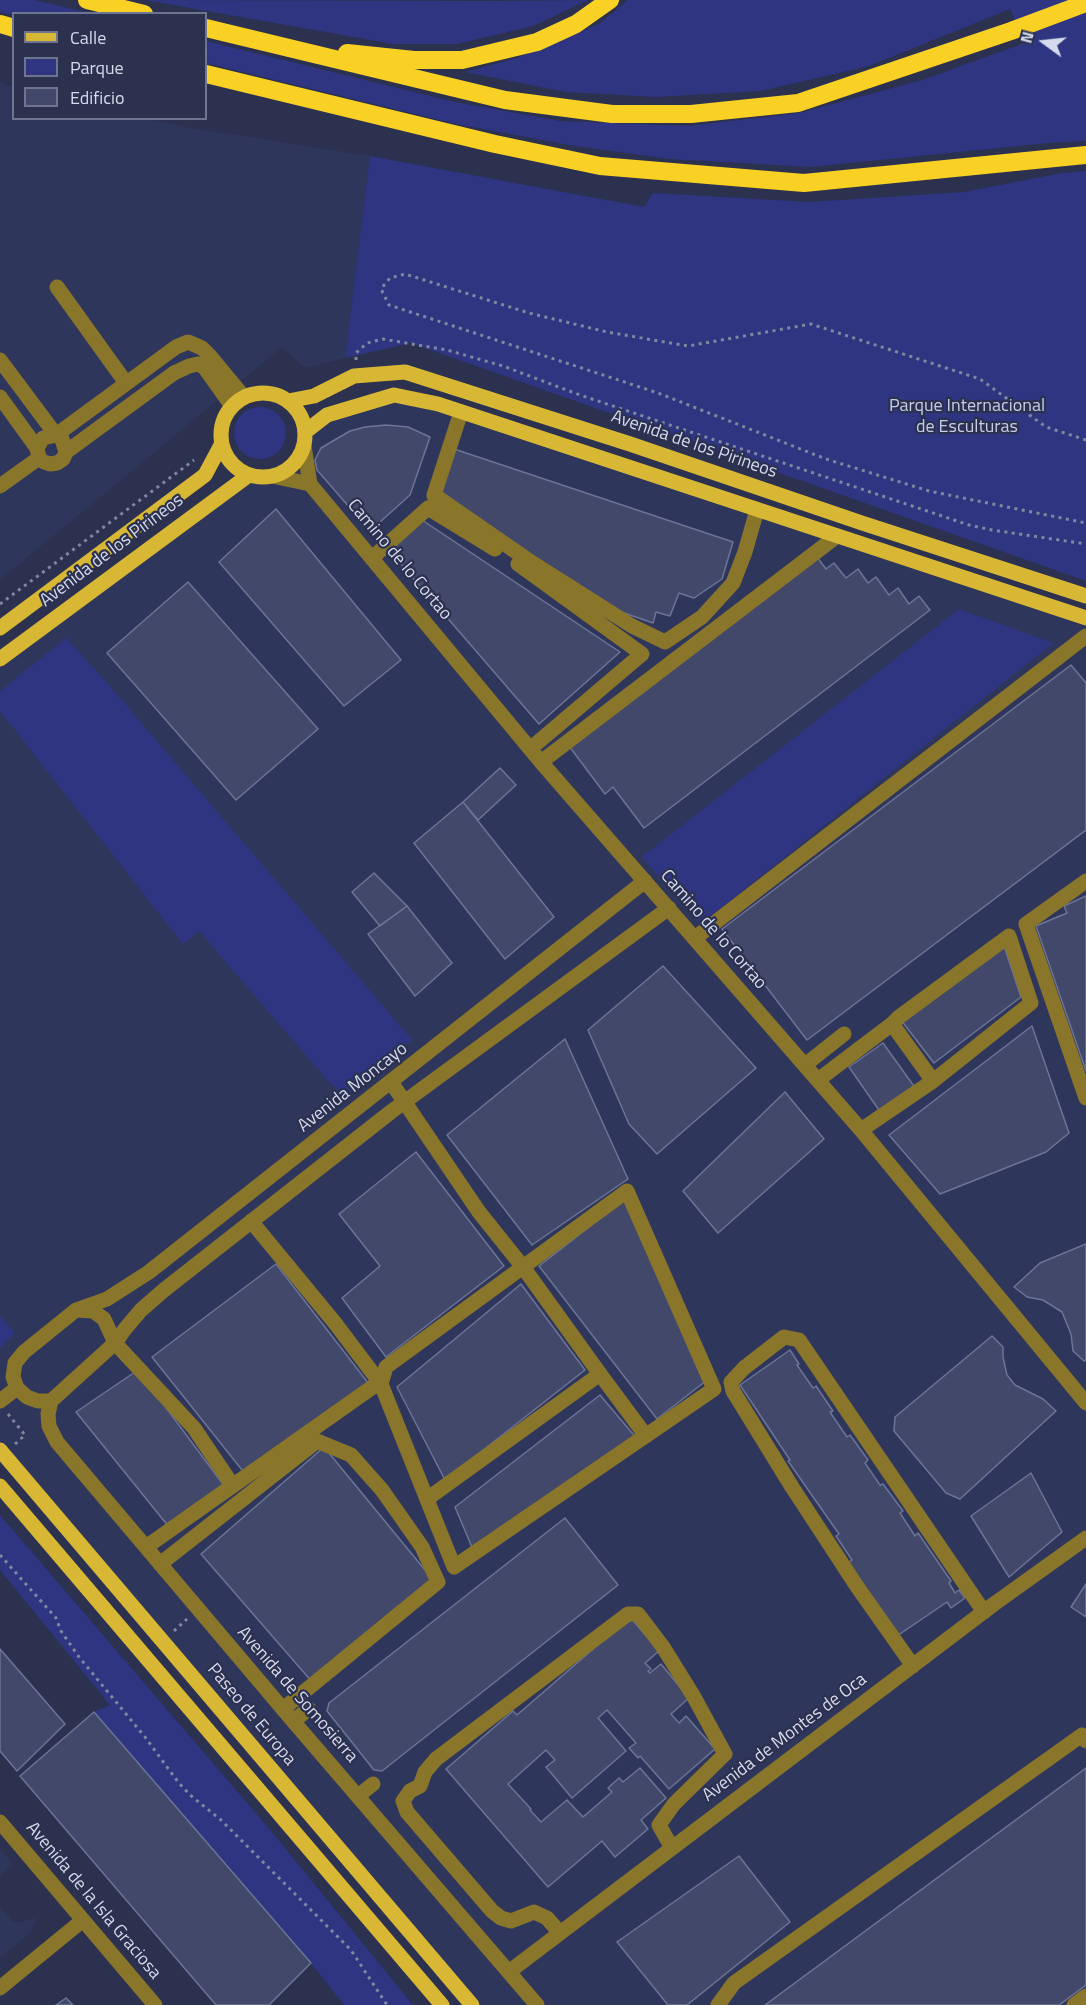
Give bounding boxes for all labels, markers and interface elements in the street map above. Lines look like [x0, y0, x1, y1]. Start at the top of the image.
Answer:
legend [12, 12, 207, 120]
north arrow [1014, 12, 1074, 72]
text: Calle [70, 24, 106, 51]
text: N [1014, 29, 1040, 46]
text: Parque [70, 54, 124, 81]
text: Edificio [70, 84, 124, 111]
park label: Parque Internacional de Esculturas [889, 396, 1045, 438]
street label: Avenida de los Pirineos [608, 406, 780, 484]
street label: Avenida de los Pirineos [36, 490, 188, 612]
street label: Camino de lo Cortao [342, 495, 456, 625]
street label: Camino de lo Cortao [655, 866, 771, 994]
street label: Avenida Moncayo [294, 1039, 412, 1137]
street label: Avenida de Somosierra [232, 1622, 362, 1768]
street label: Paseo de Europa [202, 1660, 300, 1770]
street label: Avenida de Montes de Oca [699, 1669, 871, 1807]
street label: Avenida de la Isla Graciosa [21, 1818, 165, 1984]

